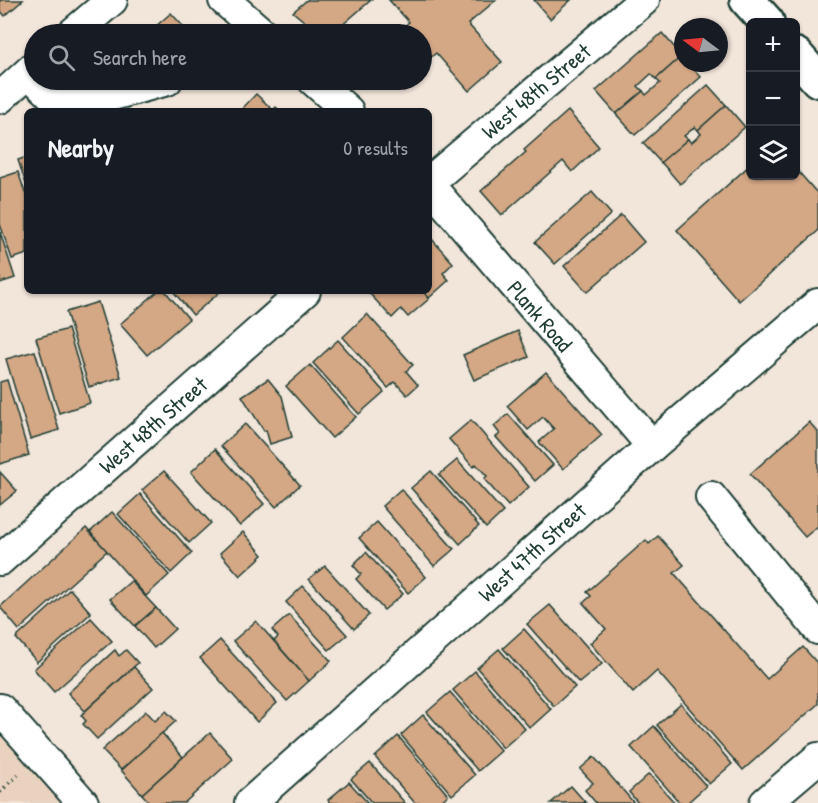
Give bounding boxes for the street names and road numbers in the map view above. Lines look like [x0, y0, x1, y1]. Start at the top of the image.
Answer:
street label: West 48th Street [475, 36, 597, 146]
street label: Plank Road [501, 274, 580, 358]
street label: West 48th Street [92, 369, 214, 480]
street label: West 47th Street [472, 495, 593, 609]

